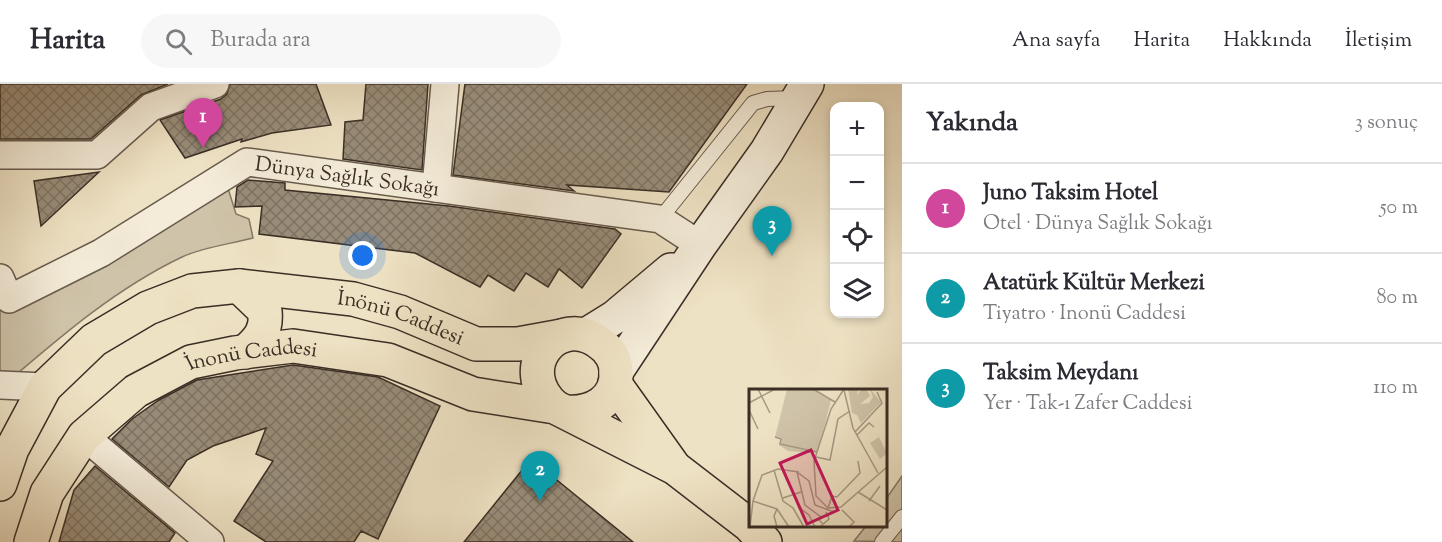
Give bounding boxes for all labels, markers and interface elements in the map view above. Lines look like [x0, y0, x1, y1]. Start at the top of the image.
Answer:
search box [141, 14, 561, 68]
text: Harita [30, 21, 105, 61]
icon: search [162, 25, 195, 58]
text: Burada ara [210, 25, 311, 57]
text: Ana sayfa [1012, 26, 1101, 56]
text: Harita [1134, 26, 1190, 56]
text: Hakkında [1223, 26, 1312, 56]
text: İletişim [1345, 26, 1412, 56]
pin: 1 [184, 98, 222, 148]
map controls [830, 102, 884, 318]
button: + [830, 102, 884, 156]
text: Yakında [926, 105, 1018, 142]
text: 3 sonuç [1355, 109, 1418, 138]
street label: Dünya Sağlık Sokağı [253, 150, 441, 205]
button: − [830, 156, 884, 210]
text: Juno Taksim Hotel [983, 178, 1158, 210]
text: 1 [942, 194, 949, 223]
text: 50 m [1380, 194, 1418, 223]
pin: 3 [752, 206, 792, 256]
button: locate [830, 210, 884, 264]
text: Otel · Dünya Sağlık Sokağı [983, 210, 1212, 239]
your location [348, 241, 377, 270]
button: layers [830, 264, 884, 318]
text: Atatürk Kültür Merkezi [983, 268, 1205, 300]
street label: İnönü Caddesi [336, 284, 468, 354]
text: 2 [941, 284, 950, 313]
text: 80 m [1377, 284, 1418, 313]
text: Tiyatro · Inonü Caddesi [983, 300, 1186, 329]
street label: İnonü Caddesi [181, 333, 319, 379]
text: Taksim Meydanı [983, 358, 1139, 390]
text: 3 [941, 374, 950, 403]
text: 110 m [1373, 374, 1418, 403]
inset map [749, 389, 887, 527]
text: Yer · Tak-ı Zafer Caddesi [983, 390, 1192, 419]
pin: 2 [520, 452, 560, 501]

